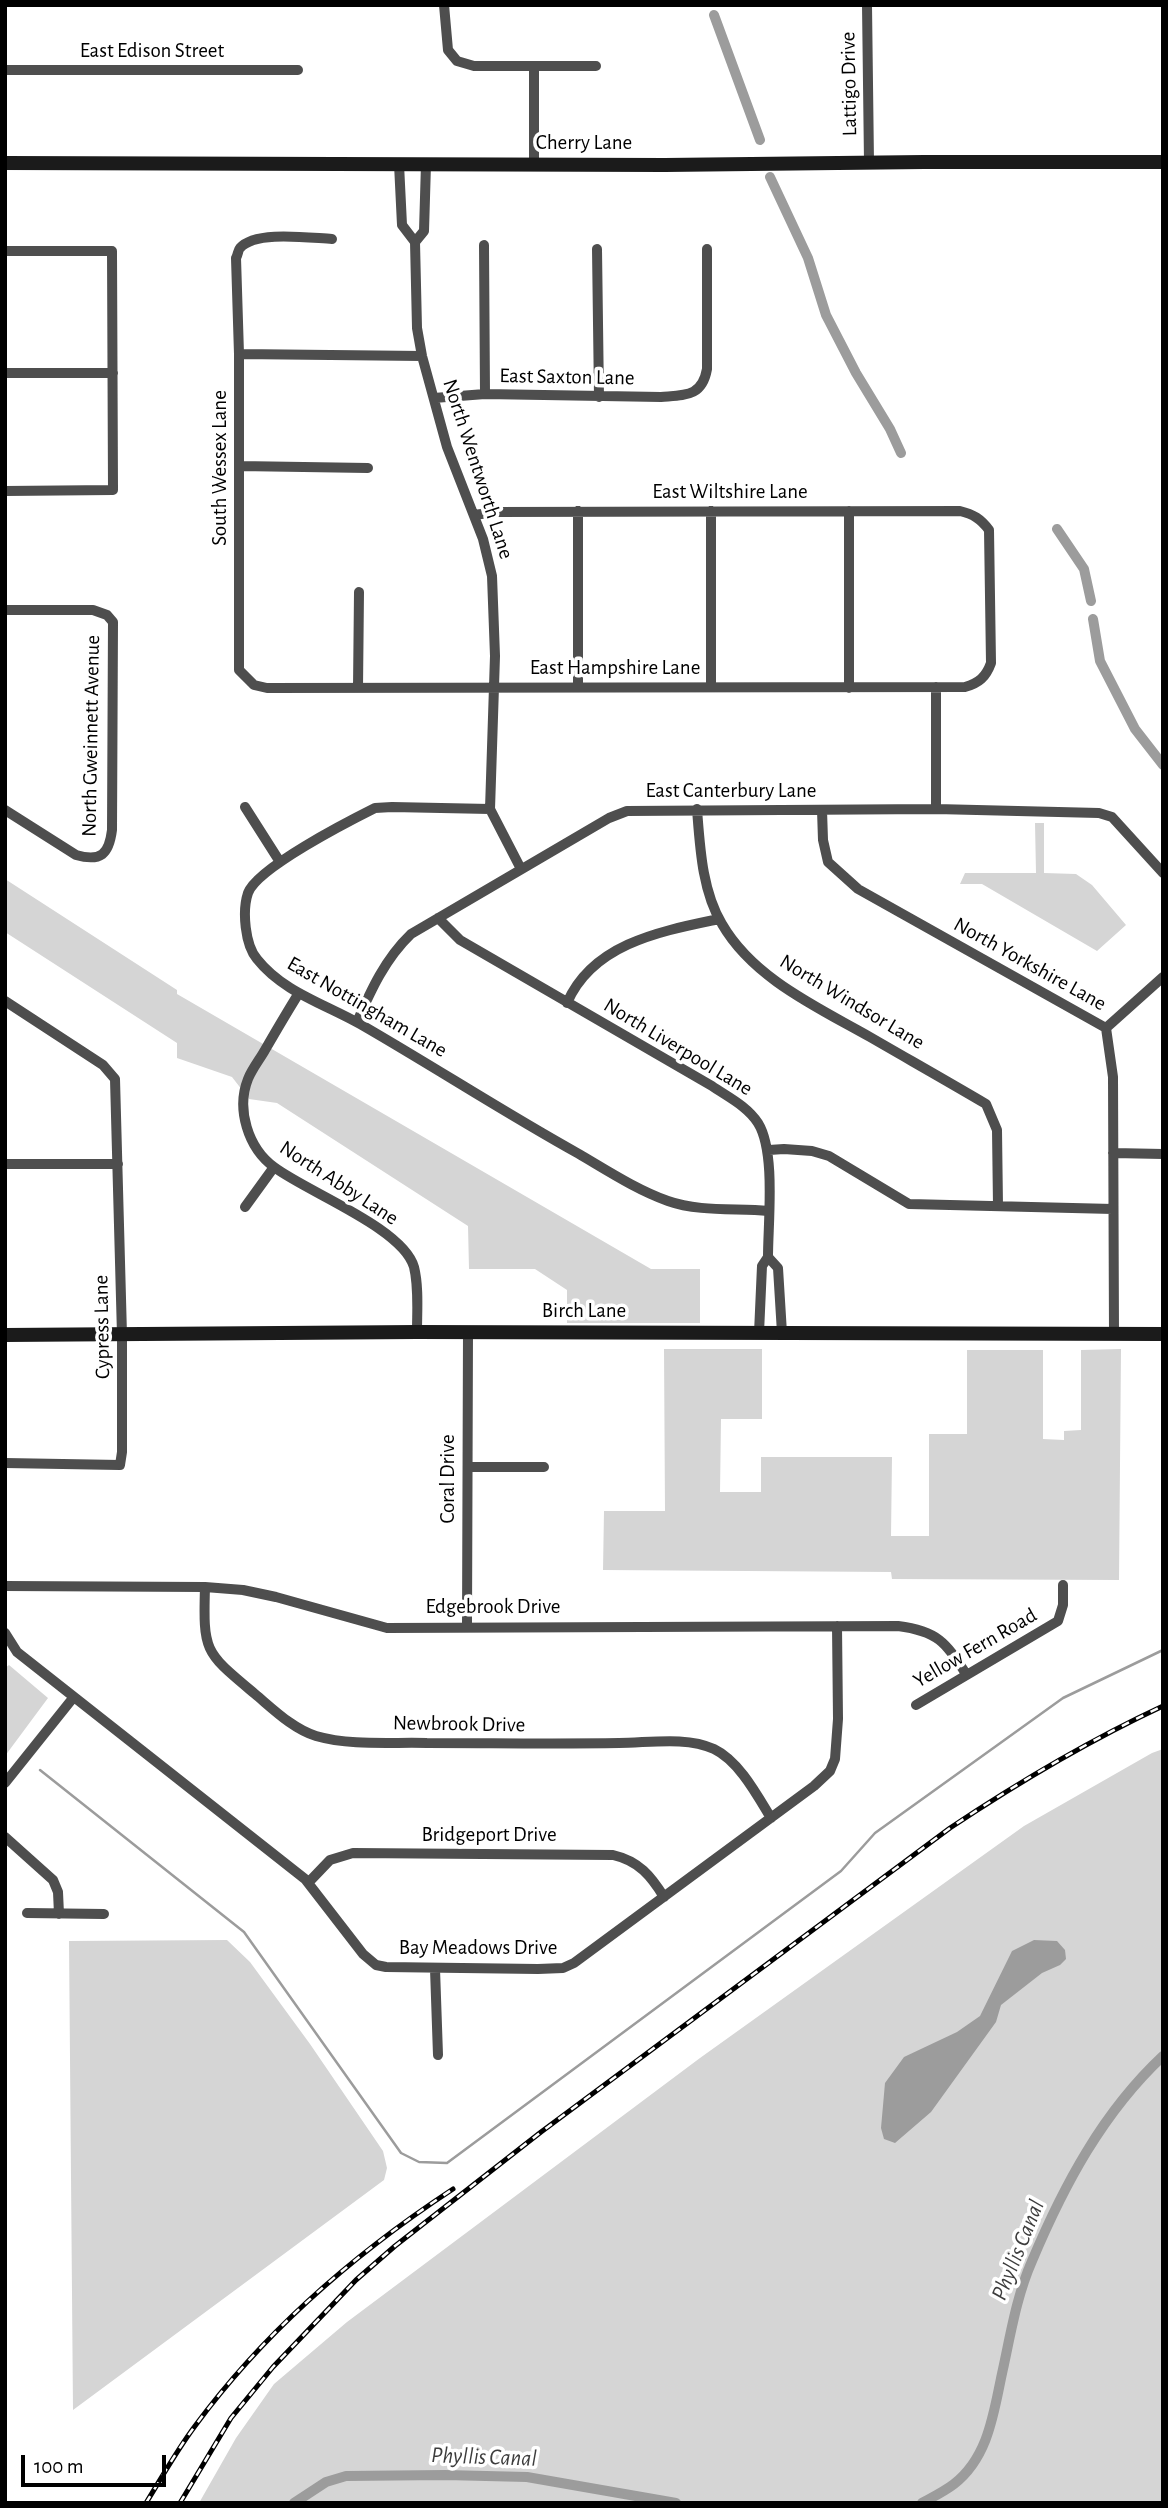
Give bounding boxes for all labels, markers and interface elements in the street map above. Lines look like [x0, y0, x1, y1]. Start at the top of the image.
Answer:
street label: Lattigo Drive [835, 31, 863, 137]
street label: East Edison Street [80, 38, 224, 64]
street label: Cherry Lane [536, 130, 632, 156]
street label: East Saxton Lane [499, 363, 635, 391]
street label: North Wentworth Lane [437, 376, 519, 562]
street label: South Wessex Lane [207, 390, 233, 546]
street label: East Wiltshire Lane [652, 479, 808, 505]
street label: North Gweinnett Avenue [77, 635, 105, 837]
street label: East Hampshire Lane [530, 655, 700, 681]
street label: East Canterbury Lane [646, 778, 816, 804]
street label: North Yorkshire Lane [949, 912, 1111, 1016]
street label: North Windsor Lane [775, 949, 929, 1055]
street label: East Nottingham Lane [283, 951, 451, 1063]
street label: North Liverpool Lane [599, 993, 757, 1101]
street label: North Abby Lane [275, 1135, 403, 1231]
street label: Cypress Lane [88, 1275, 116, 1379]
street label: Birch Lane [542, 1298, 626, 1324]
street label: Coral Drive [435, 1434, 461, 1524]
street label: Edgebrook Drive [425, 1594, 561, 1620]
street label: Yellow Fern Road [909, 1603, 1041, 1693]
street label: Newbrook Drive [393, 1710, 525, 1738]
street label: Bridgeport Drive [421, 1822, 557, 1848]
street label: Bay Meadows Drive [399, 1935, 557, 1961]
water label: Phyllis Canal [985, 2196, 1051, 2304]
water label: Phyllis Canal [431, 2441, 537, 2473]
scale bar [24, 2442, 170, 2486]
text: 100 m [34, 2456, 84, 2477]

